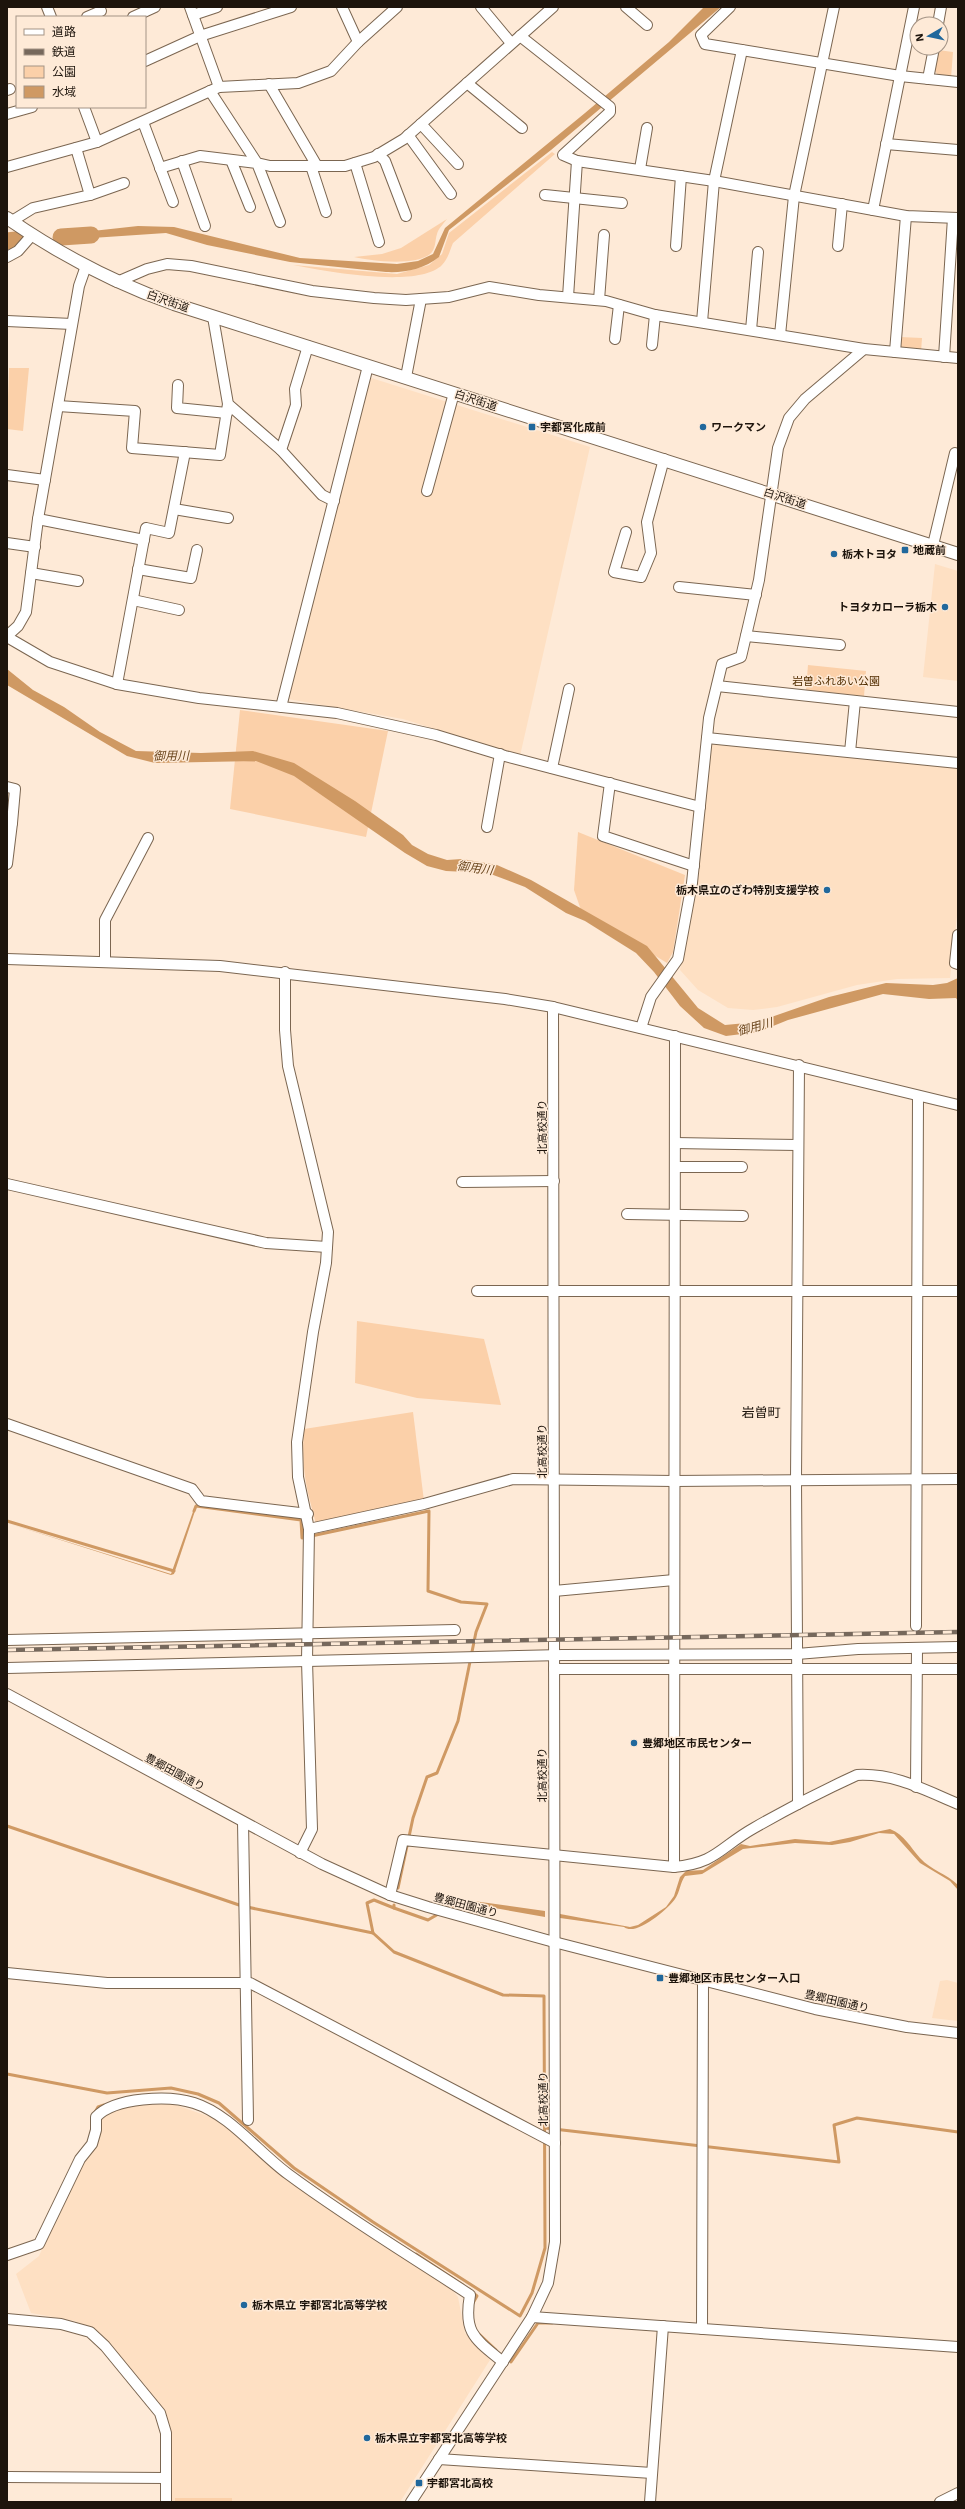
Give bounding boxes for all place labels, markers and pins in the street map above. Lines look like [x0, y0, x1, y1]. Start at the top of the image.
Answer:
place label: 宇都宮化成前 [540, 421, 606, 434]
place label: ワークマン [711, 421, 766, 434]
marker: 宇都宮化成前 [527, 422, 537, 432]
marker: ワークマン [698, 422, 708, 432]
place label: 地蔵前 [913, 544, 946, 557]
marker: 地蔵前 [900, 545, 910, 555]
place label: 栃木トヨタ [842, 548, 897, 561]
marker: 栃木トヨタ [829, 549, 839, 559]
place label: トヨタカローラ栃木 [838, 601, 937, 614]
marker: トヨタカローラ栃木 [940, 602, 950, 612]
place label: 栃木県立のざわ特別支援学校 [676, 884, 819, 897]
marker: 栃木県立のざわ特別支援学校 [822, 885, 832, 895]
place label: 豊郷地区市民センター [642, 1737, 752, 1750]
marker: 豊郷地区市民センター [629, 1738, 639, 1748]
place label: 豊郷地区市民センター入口 [668, 1972, 800, 1985]
marker: 豊郷地区市民センター入口 [655, 1973, 665, 1983]
place label: 栃木県立 宇都宮北高等学校 [252, 2299, 387, 2312]
marker: 栃木県立 宇都宮北高等学校 [239, 2300, 249, 2310]
place label: 栃木県立宇都宮北高等学校 [375, 2432, 507, 2445]
marker: 栃木県立宇都宮北高等学校 [362, 2433, 372, 2443]
place label: 宇都宮北高校 [427, 2477, 493, 2490]
marker: 宇都宮北高校 [414, 2478, 424, 2488]

